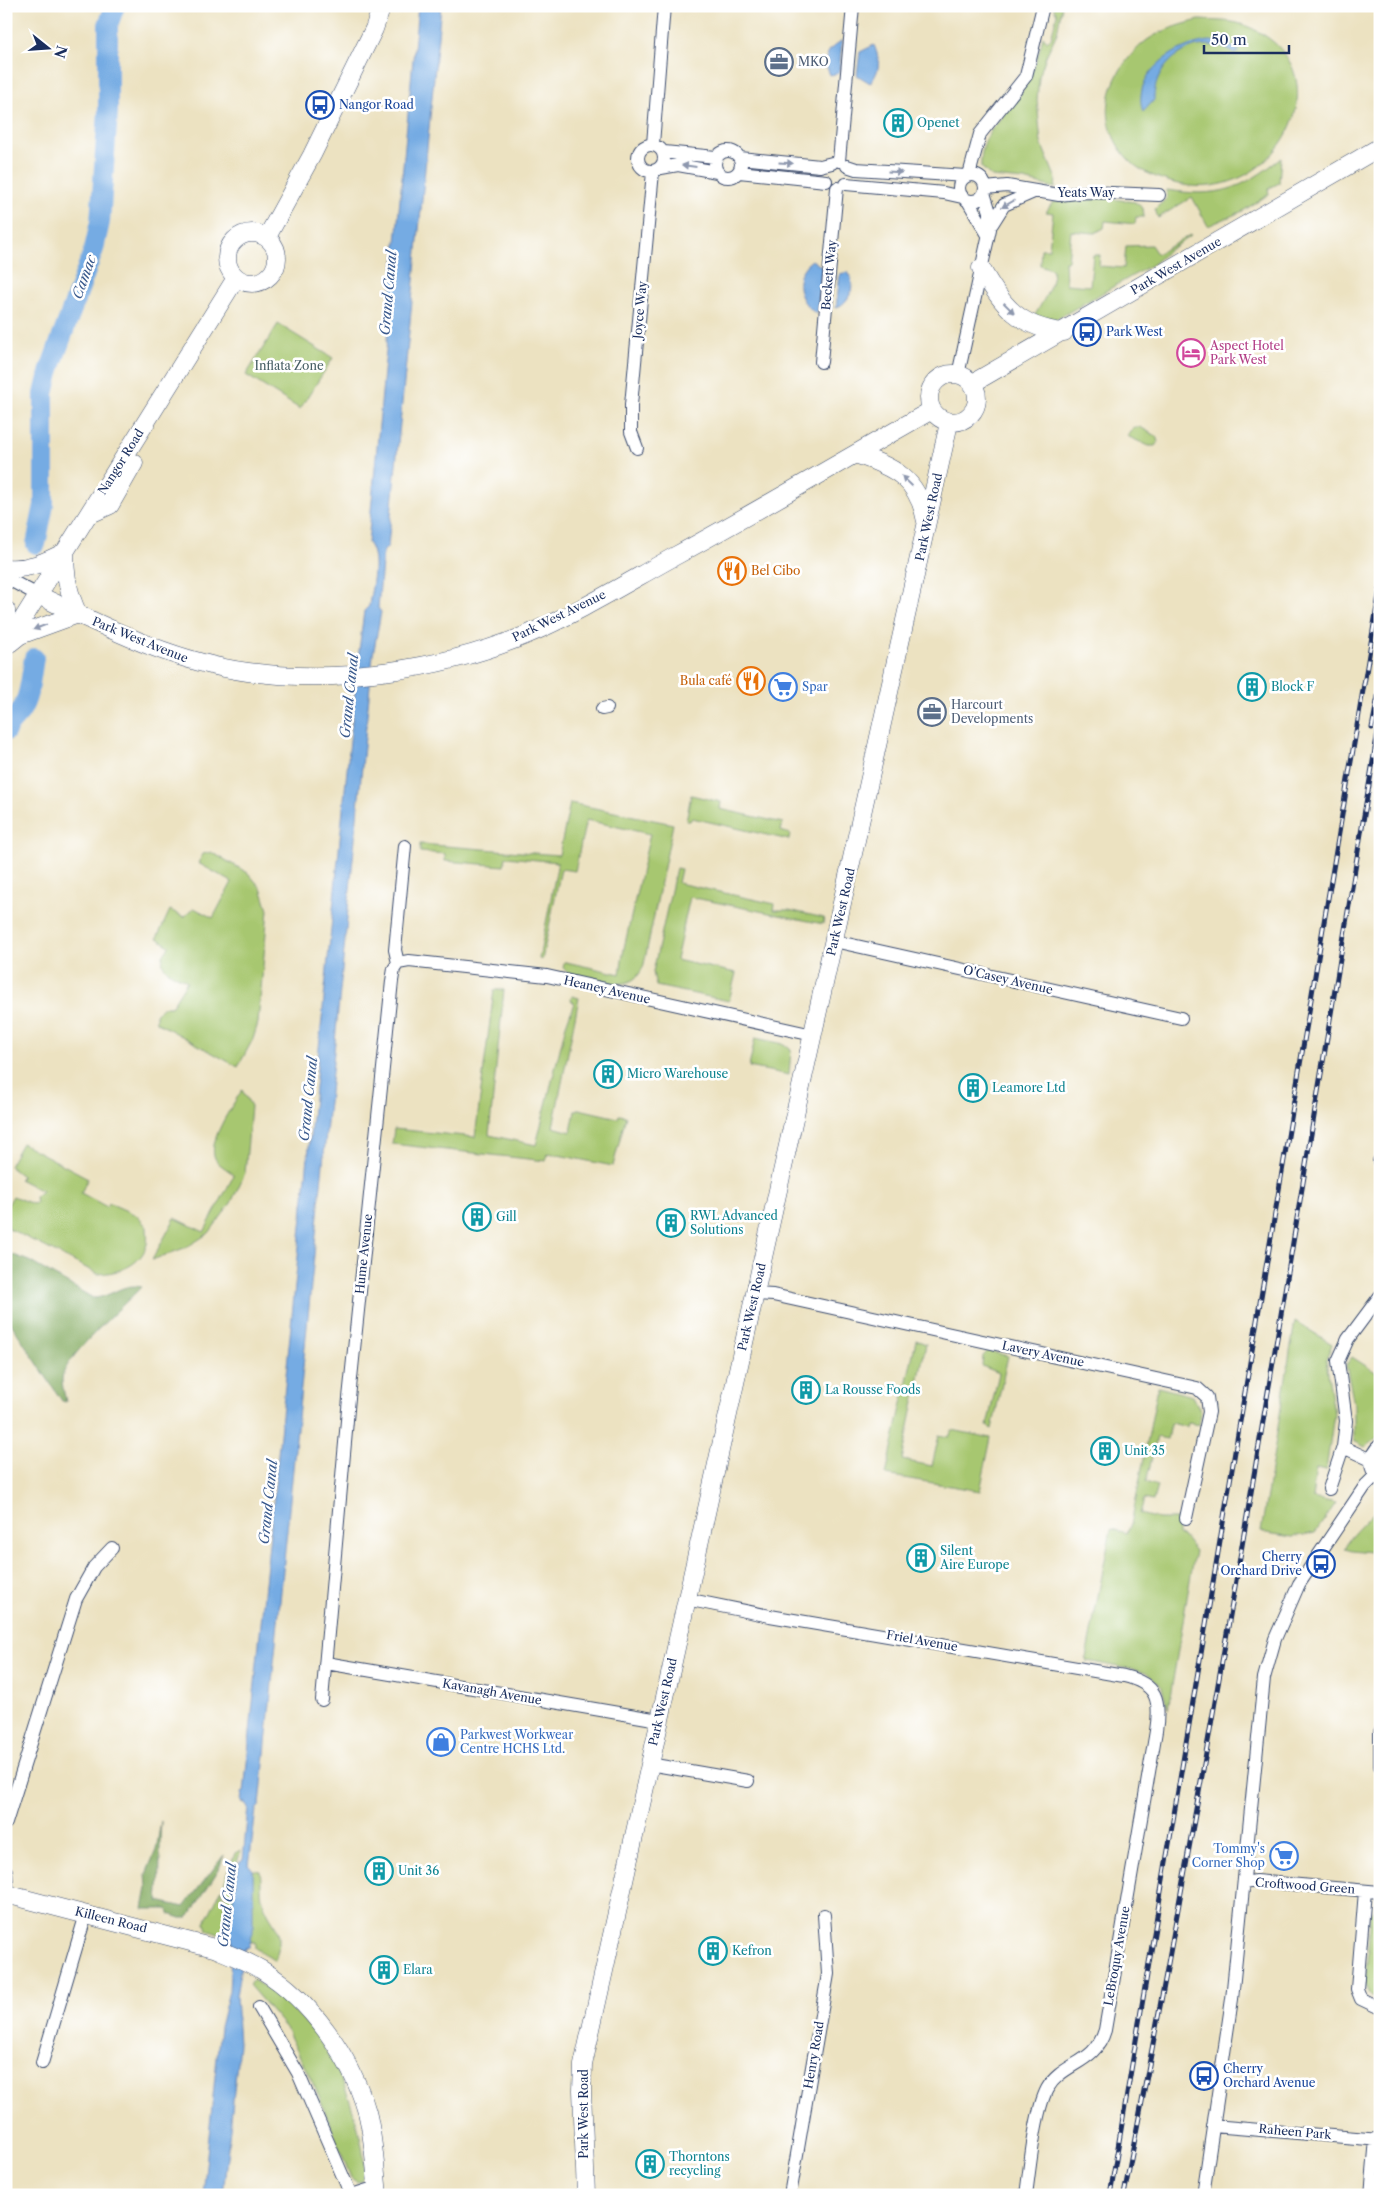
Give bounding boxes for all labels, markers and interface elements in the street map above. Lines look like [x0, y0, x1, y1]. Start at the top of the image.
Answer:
north arrow [22, 22, 72, 72]
scale bar [1204, 22, 1288, 54]
text: 50 m [1211, 30, 1247, 49]
text: N [50, 43, 71, 60]
office icon: MKO [764, 47, 794, 77]
place label: MKO [798, 54, 829, 69]
bus stop icon: Nangor Road [305, 90, 335, 120]
place label: Nangor Road [339, 97, 414, 112]
building icon: Openet [883, 108, 913, 138]
place label: Openet [917, 115, 960, 130]
one-way arrow [778, 159, 794, 167]
one-way arrow [681, 162, 697, 170]
one-way arrow [888, 169, 904, 177]
street label: Yeats Way [1056, 185, 1115, 200]
one-way arrow [1000, 200, 1015, 208]
street label: Park West Avenue [1128, 233, 1224, 298]
street label: Beckett Way [818, 239, 839, 311]
water label: Grand Canal [375, 248, 401, 336]
water label: Camac [68, 252, 101, 301]
street label: Joyce Way [629, 280, 650, 341]
one-way arrow [1003, 302, 1015, 314]
bus stop icon: Park West [1072, 317, 1102, 347]
place label: Park West [1106, 324, 1164, 339]
hotel icon: Aspect Hotel Park West [1176, 338, 1206, 368]
place label: Aspect Hotel Park West [1209, 338, 1284, 367]
park label: Inflata Zone [254, 358, 324, 373]
street label: Nangor Road [94, 425, 147, 497]
street label: Park West Road [912, 471, 945, 562]
one-way arrow [901, 475, 913, 487]
restaurant icon: Bel Cibo [717, 556, 747, 586]
place label: Bel Cibo [751, 563, 800, 578]
street label: Park West Avenue [510, 586, 608, 645]
street label: Park West Avenue [90, 613, 191, 666]
one-way arrow [33, 623, 47, 631]
water label: Grand Canal [336, 651, 363, 739]
restaurant icon: Bula café [736, 666, 766, 696]
supermarket icon: Spar [768, 672, 798, 702]
building icon: Block F [1237, 672, 1267, 702]
place label: Bula café [680, 673, 732, 688]
place label: Spar [802, 679, 828, 694]
place label: Block F [1271, 679, 1314, 694]
office icon: Harcourt Developments [917, 697, 947, 727]
place label: Harcourt Developments [951, 697, 1033, 726]
street label: Park West Road [823, 866, 858, 957]
street label: O'Casey Avenue [962, 962, 1055, 997]
street label: Heaney Avenue [562, 972, 652, 1007]
water label: Grand Canal [295, 1054, 322, 1142]
building icon: Micro Warehouse [593, 1059, 623, 1089]
place label: Micro Warehouse [627, 1066, 729, 1081]
building icon: Leamore Ltd [958, 1073, 988, 1103]
place label: Leamore Ltd [992, 1080, 1066, 1095]
building icon: Gill [462, 1202, 492, 1232]
building icon: RWL Advanced Solutions [656, 1208, 686, 1238]
place label: RWL Advanced Solutions [690, 1208, 779, 1237]
place label: Gill [496, 1209, 517, 1224]
street label: Hume Avenue [352, 1213, 375, 1295]
street label: Park West Road [734, 1261, 769, 1352]
street label: Lavery Avenue [1001, 1337, 1086, 1370]
building icon: La Rousse Foods [791, 1375, 821, 1405]
place label: La Rousse Foods [825, 1382, 921, 1397]
building icon: Unit 35 [1090, 1436, 1120, 1466]
place label: Unit 35 [1124, 1443, 1165, 1458]
water label: Grand Canal [255, 1457, 282, 1545]
building icon: Silent Aire Europe [906, 1543, 936, 1573]
place label: Silent Aire Europe [939, 1543, 1010, 1572]
place label: Cherry Orchard Drive [1220, 1549, 1302, 1578]
bus stop icon: Cherry Orchard Drive [1306, 1549, 1336, 1579]
street label: Friel Avenue [885, 1627, 959, 1654]
street label: Park West Road [645, 1656, 680, 1747]
street label: Kavanagh Avenue [441, 1675, 543, 1708]
shop icon: Parkwest Workwear Centre HCHS Ltd. [426, 1727, 456, 1757]
place label: Parkwest Workwear Centre HCHS Ltd. [460, 1727, 573, 1756]
place label: Tommy's Corner Shop [1192, 1841, 1265, 1870]
supermarket icon: Tommy's Corner Shop [1269, 1841, 1299, 1871]
building icon: Unit 36 [364, 1856, 394, 1886]
water label: Grand Canal [214, 1860, 241, 1948]
place label: Unit 36 [398, 1863, 439, 1878]
street label: Croftwood Green [1255, 1875, 1356, 1897]
street label: Killeen Road [73, 1903, 149, 1936]
street label: LeBroquy Avenue [1100, 1904, 1133, 2007]
building icon: Kefron [698, 1936, 728, 1966]
place label: Kefron [732, 1943, 772, 1958]
building icon: Elara [369, 1955, 399, 1985]
place label: Elara [403, 1962, 433, 1977]
street label: Henry Road [800, 2019, 827, 2090]
bus stop icon: Cherry Orchard Avenue [1189, 2061, 1219, 2091]
place label: Cherry Orchard Avenue [1223, 2061, 1316, 2090]
street label: Park West Road [576, 2068, 591, 2159]
street label: Raheen Park [1258, 2121, 1333, 2142]
building icon: Thorntons recycling [635, 2149, 665, 2179]
place label: Thorntons recycling [669, 2149, 730, 2178]

